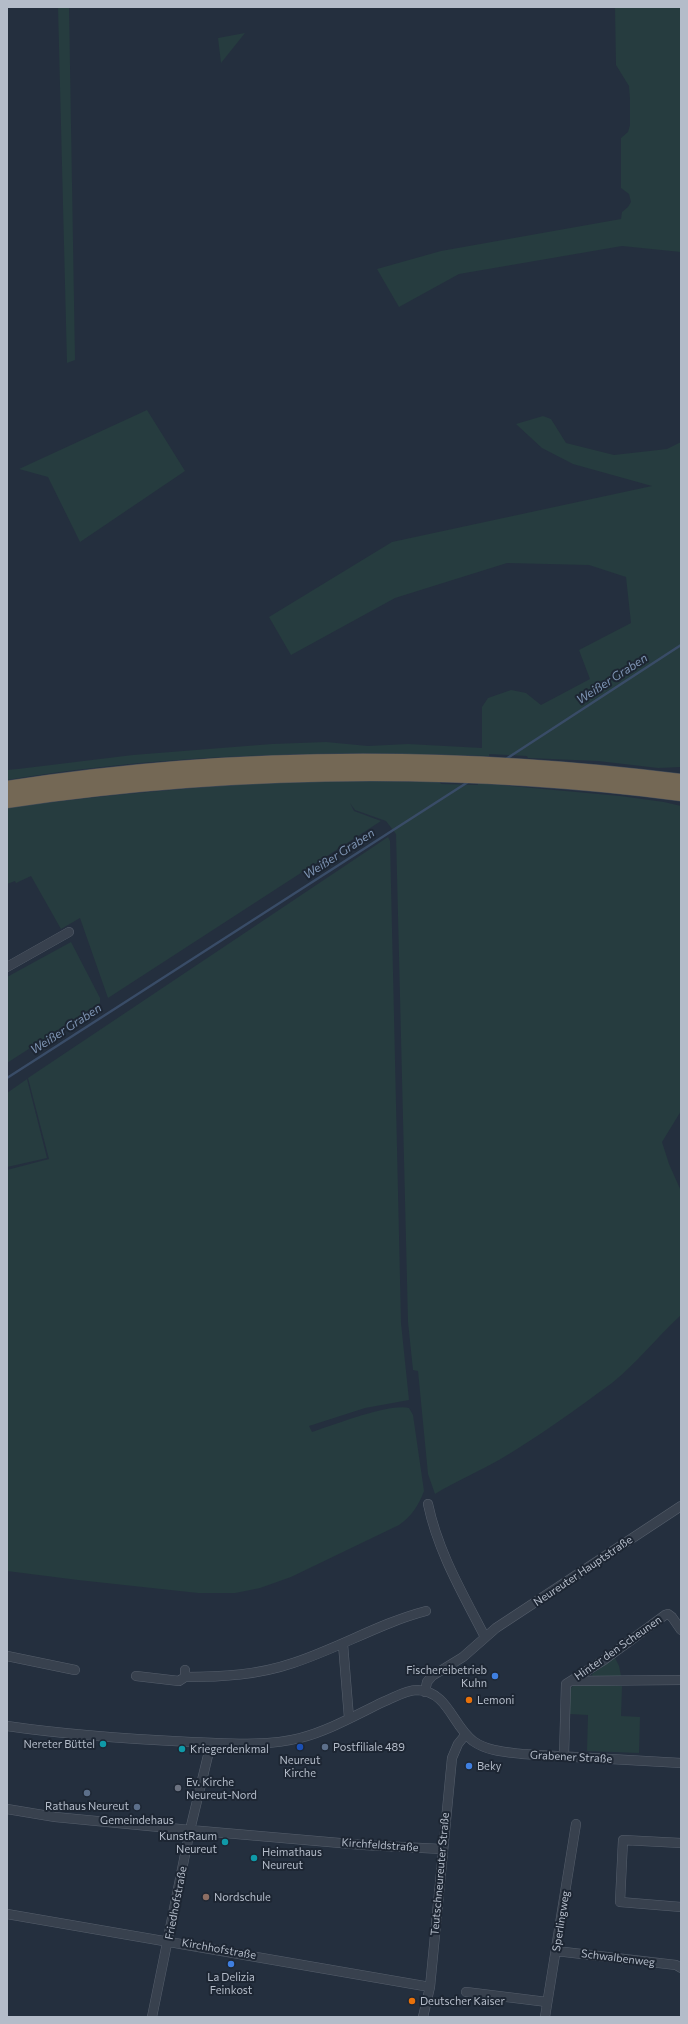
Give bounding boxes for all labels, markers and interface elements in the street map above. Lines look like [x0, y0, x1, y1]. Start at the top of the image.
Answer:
water label: Weißer Graben [574, 651, 650, 707]
water label: Weißer Graben [301, 826, 377, 882]
water label: Weißer Graben [28, 1001, 104, 1057]
street label: Neureuter Hauptstraße [531, 1533, 635, 1609]
street label: Hinter den Scheunen [572, 1613, 664, 1683]
place label: Fischereibetrieb Kuhn [406, 1663, 487, 1689]
marker: Fischereibetrieb Kuhn [490, 1671, 500, 1681]
place label: Lemoni [477, 1693, 514, 1707]
marker: Lemoni [464, 1695, 474, 1705]
place label: Nereter Büttel [23, 1737, 95, 1751]
marker: Nereter Büttel [98, 1739, 108, 1749]
place label: Postfiliale 489 [333, 1740, 405, 1754]
place label: Kriegerdenkmal [190, 1742, 269, 1756]
marker: Neureut Kirche [295, 1742, 305, 1752]
marker: Postfiliale 489 [320, 1742, 330, 1752]
marker: Kriegerdenkmal [177, 1744, 187, 1754]
street label: Grabener Straße [530, 1748, 612, 1766]
place label: Neureut Kirche [280, 1753, 320, 1779]
place label: Beky [477, 1759, 502, 1773]
marker: Beky [464, 1761, 474, 1771]
place label: Ev. Kirche Neureut-Nord [186, 1775, 257, 1801]
marker: Ev. Kirche Neureut-Nord [173, 1783, 183, 1793]
marker: Rathaus Neureut [82, 1788, 92, 1798]
place label: Rathaus Neureut [45, 1799, 129, 1813]
marker: Gemeindehaus [132, 1802, 142, 1812]
street label: Teutschneureuter Straße [428, 1812, 452, 1936]
place label: Gemeindehaus [100, 1813, 174, 1827]
place label: KunstRaum Neureut [159, 1829, 217, 1855]
street label: Kirchfeldstraße [341, 1836, 419, 1854]
marker: KunstRaum Neureut [220, 1837, 230, 1847]
place label: Heimathaus Neureut [262, 1845, 322, 1871]
marker: Heimathaus Neureut [249, 1853, 259, 1863]
street label: Friedhofstraße [162, 1865, 190, 1941]
place label: Nordschule [214, 1890, 271, 1904]
street label: Sperlingweg [550, 1890, 572, 1952]
marker: Nordschule [201, 1892, 211, 1902]
street label: Kirchhofstraße [181, 1936, 257, 1962]
street label: Schwalbenweg [580, 1947, 656, 1969]
marker: La Delizia Feinkost [226, 1959, 236, 1969]
place label: La Delizia Feinkost [207, 1970, 255, 1996]
place label: Deutscher Kaiser [420, 1994, 505, 2008]
marker: Deutscher Kaiser [407, 1996, 417, 2006]

